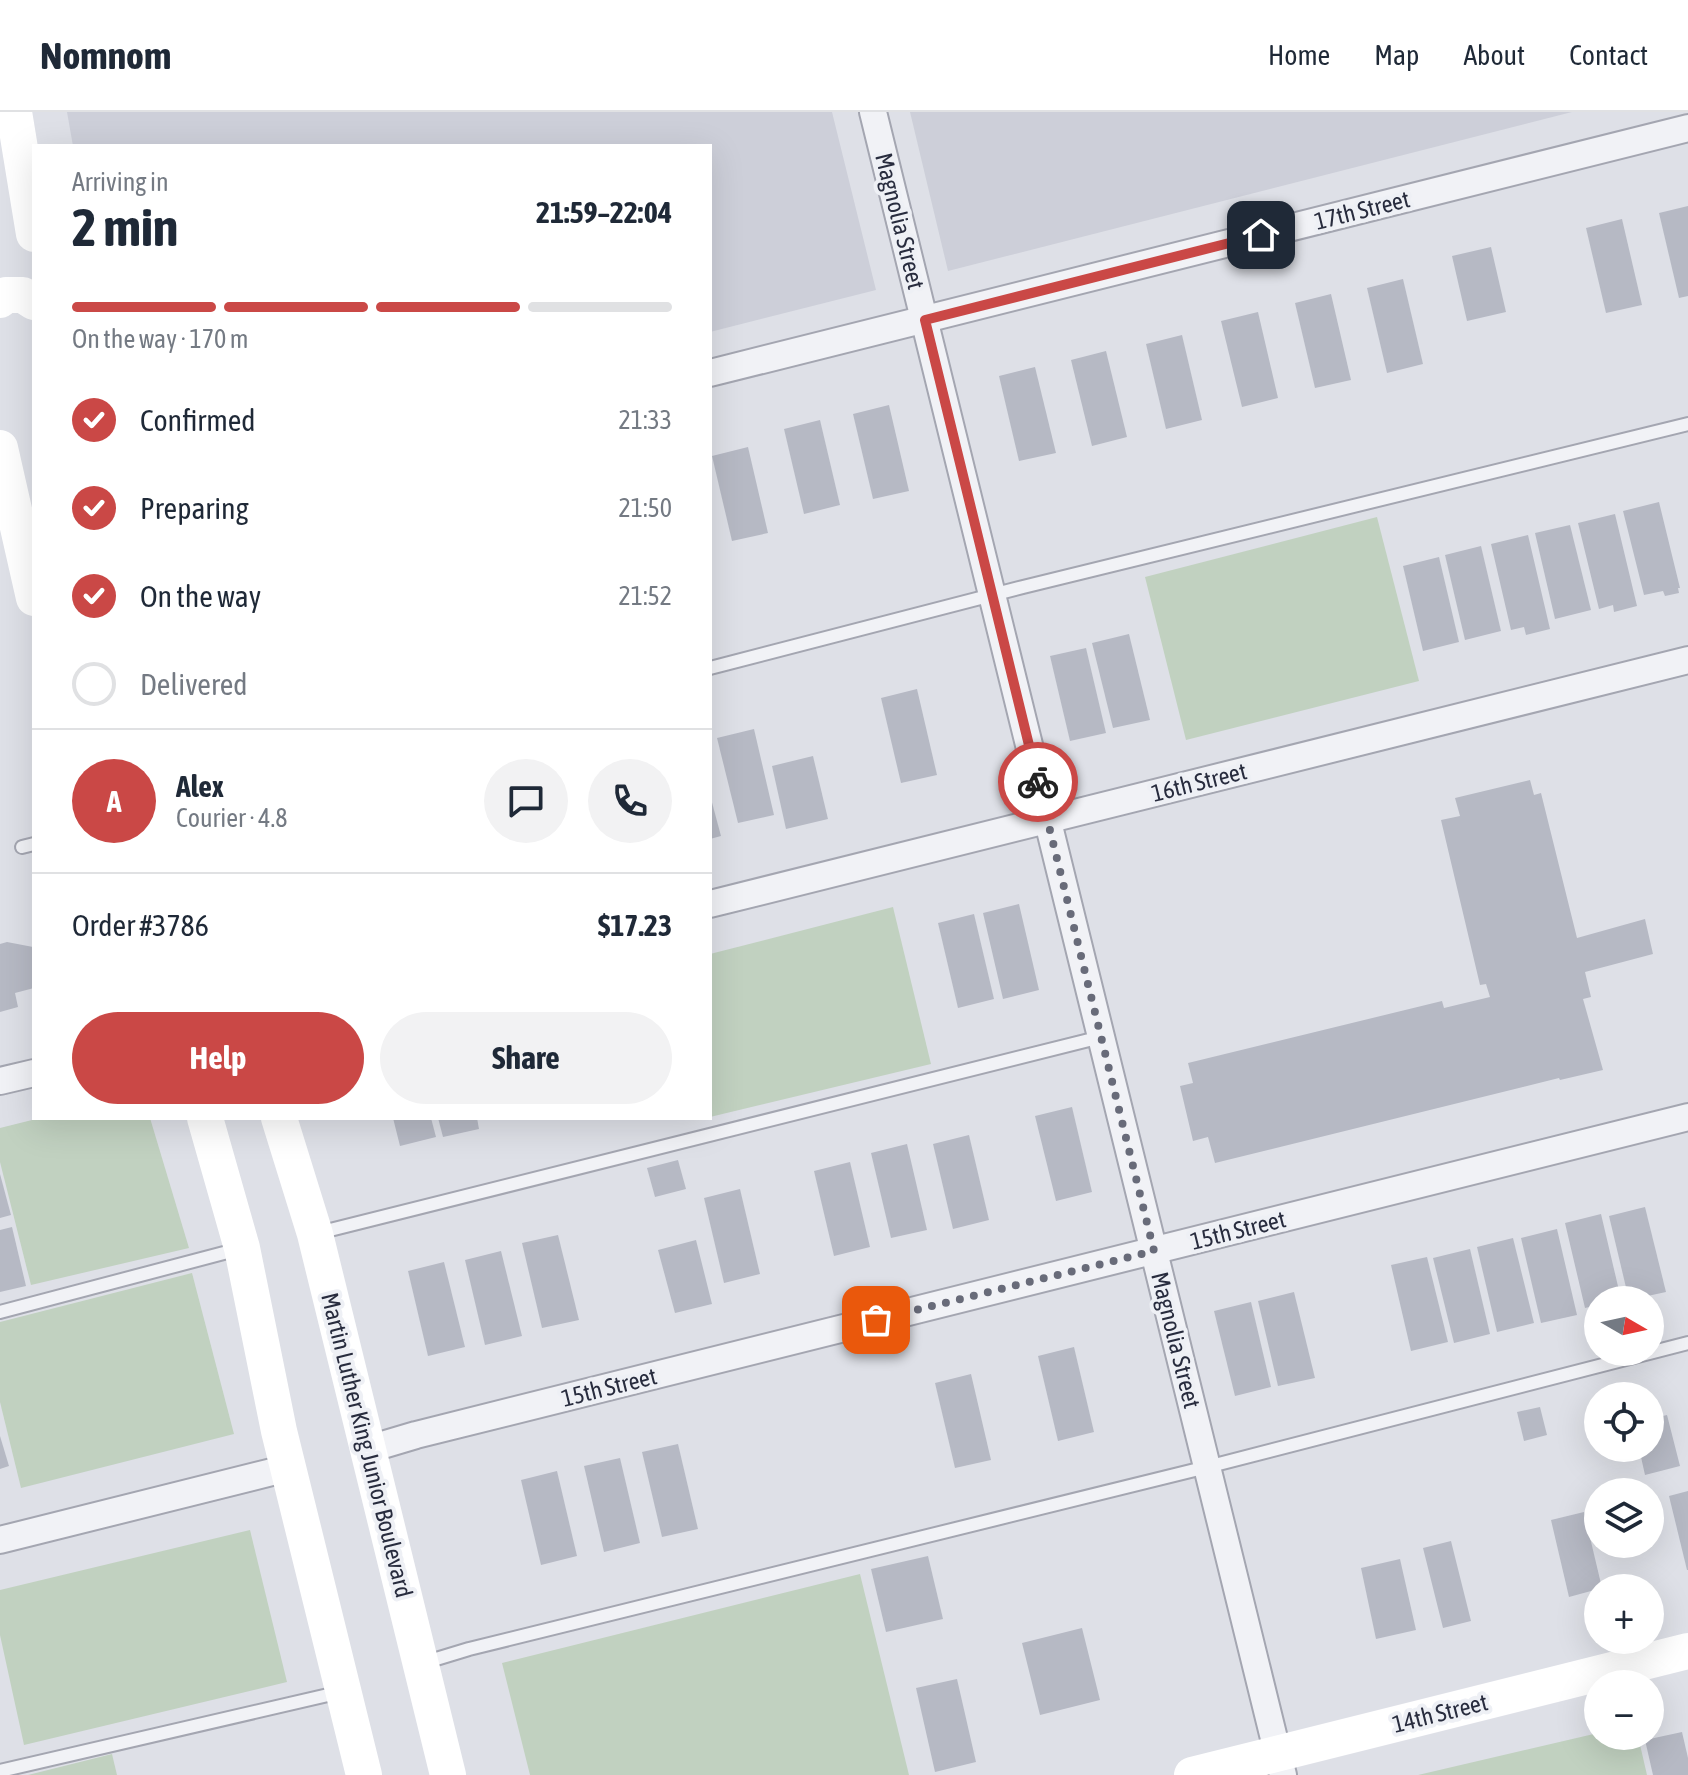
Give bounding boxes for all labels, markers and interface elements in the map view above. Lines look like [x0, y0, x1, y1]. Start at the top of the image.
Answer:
text: Nomnom [40, 34, 171, 77]
text: Home [1268, 39, 1330, 71]
text: Map [1374, 39, 1419, 71]
text: About [1463, 39, 1525, 71]
text: Contact [1569, 39, 1648, 71]
street label: Magnolia Street [870, 150, 930, 292]
text: Arriving in [72, 167, 169, 197]
street label: 17th Street [1312, 185, 1412, 235]
text: 21:59–22:04 [536, 195, 672, 229]
text: 2 min [72, 197, 178, 257]
pin [1227, 201, 1295, 269]
icon: home [1239, 213, 1283, 257]
text: On the way · 170 m [72, 324, 249, 354]
icon: check [72, 398, 116, 442]
text: Confirmed [140, 403, 255, 437]
text: 21:33 [618, 405, 672, 435]
icon: check [72, 486, 116, 530]
text: Preparing [140, 491, 249, 525]
text: 21:50 [618, 493, 672, 523]
icon: check [72, 574, 116, 618]
text: On the way [140, 579, 261, 613]
text: 21:52 [618, 581, 672, 611]
text: Delivered [140, 667, 248, 701]
courier [998, 742, 1078, 822]
street label: 16th Street [1149, 757, 1249, 807]
button: chat [484, 759, 568, 843]
button: phone [588, 759, 672, 843]
icon: bike [1016, 760, 1060, 804]
text: Alex [176, 769, 224, 803]
text: A [107, 784, 121, 818]
text: Courier · 4.8 [176, 803, 287, 833]
text: Order #3786 [72, 908, 209, 942]
text: $17.23 [598, 908, 672, 942]
button: Help [72, 1012, 364, 1104]
button: Share [380, 1012, 672, 1104]
street label: 15th Street [1188, 1205, 1288, 1255]
street label: Magnolia Street [1146, 1269, 1206, 1411]
pin [842, 1286, 910, 1354]
north arrow [1584, 1286, 1664, 1366]
map controls [1584, 1286, 1664, 1750]
street label: Martin Luther King Junior Boulevard [316, 1290, 418, 1600]
icon: bag [854, 1298, 898, 1342]
street label: 15th Street [559, 1362, 659, 1412]
button: locate [1584, 1382, 1664, 1462]
button: layers [1584, 1478, 1664, 1558]
button: + [1584, 1574, 1664, 1654]
button: − [1584, 1670, 1664, 1750]
street label: 14th Street [1390, 1688, 1490, 1738]

